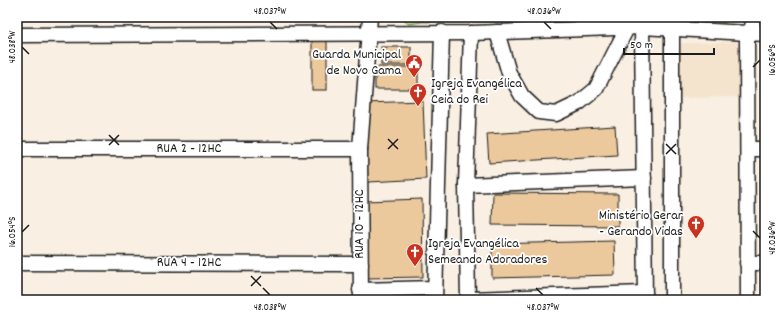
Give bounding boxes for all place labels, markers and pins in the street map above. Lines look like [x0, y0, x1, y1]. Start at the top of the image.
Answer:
place label: Guarda Municipal de Novo Gama [312, 45, 402, 81]
public building icon: Guarda Municipal de Novo Gama [404, 53, 424, 78]
place label: Igreja Evangélica Ceia do Rei [431, 74, 522, 110]
church icon: Igreja Evangélica Ceia do Rei [408, 82, 428, 107]
place label: Ministério Gerar - Gerando Vidas [599, 206, 684, 242]
church icon: Ministério Gerar - Gerando Vidas [686, 214, 706, 239]
place label: Igreja Evangélica Semeando Adoradores [428, 234, 547, 270]
church icon: Igreja Evangélica Semeando Adoradores [405, 242, 425, 267]

